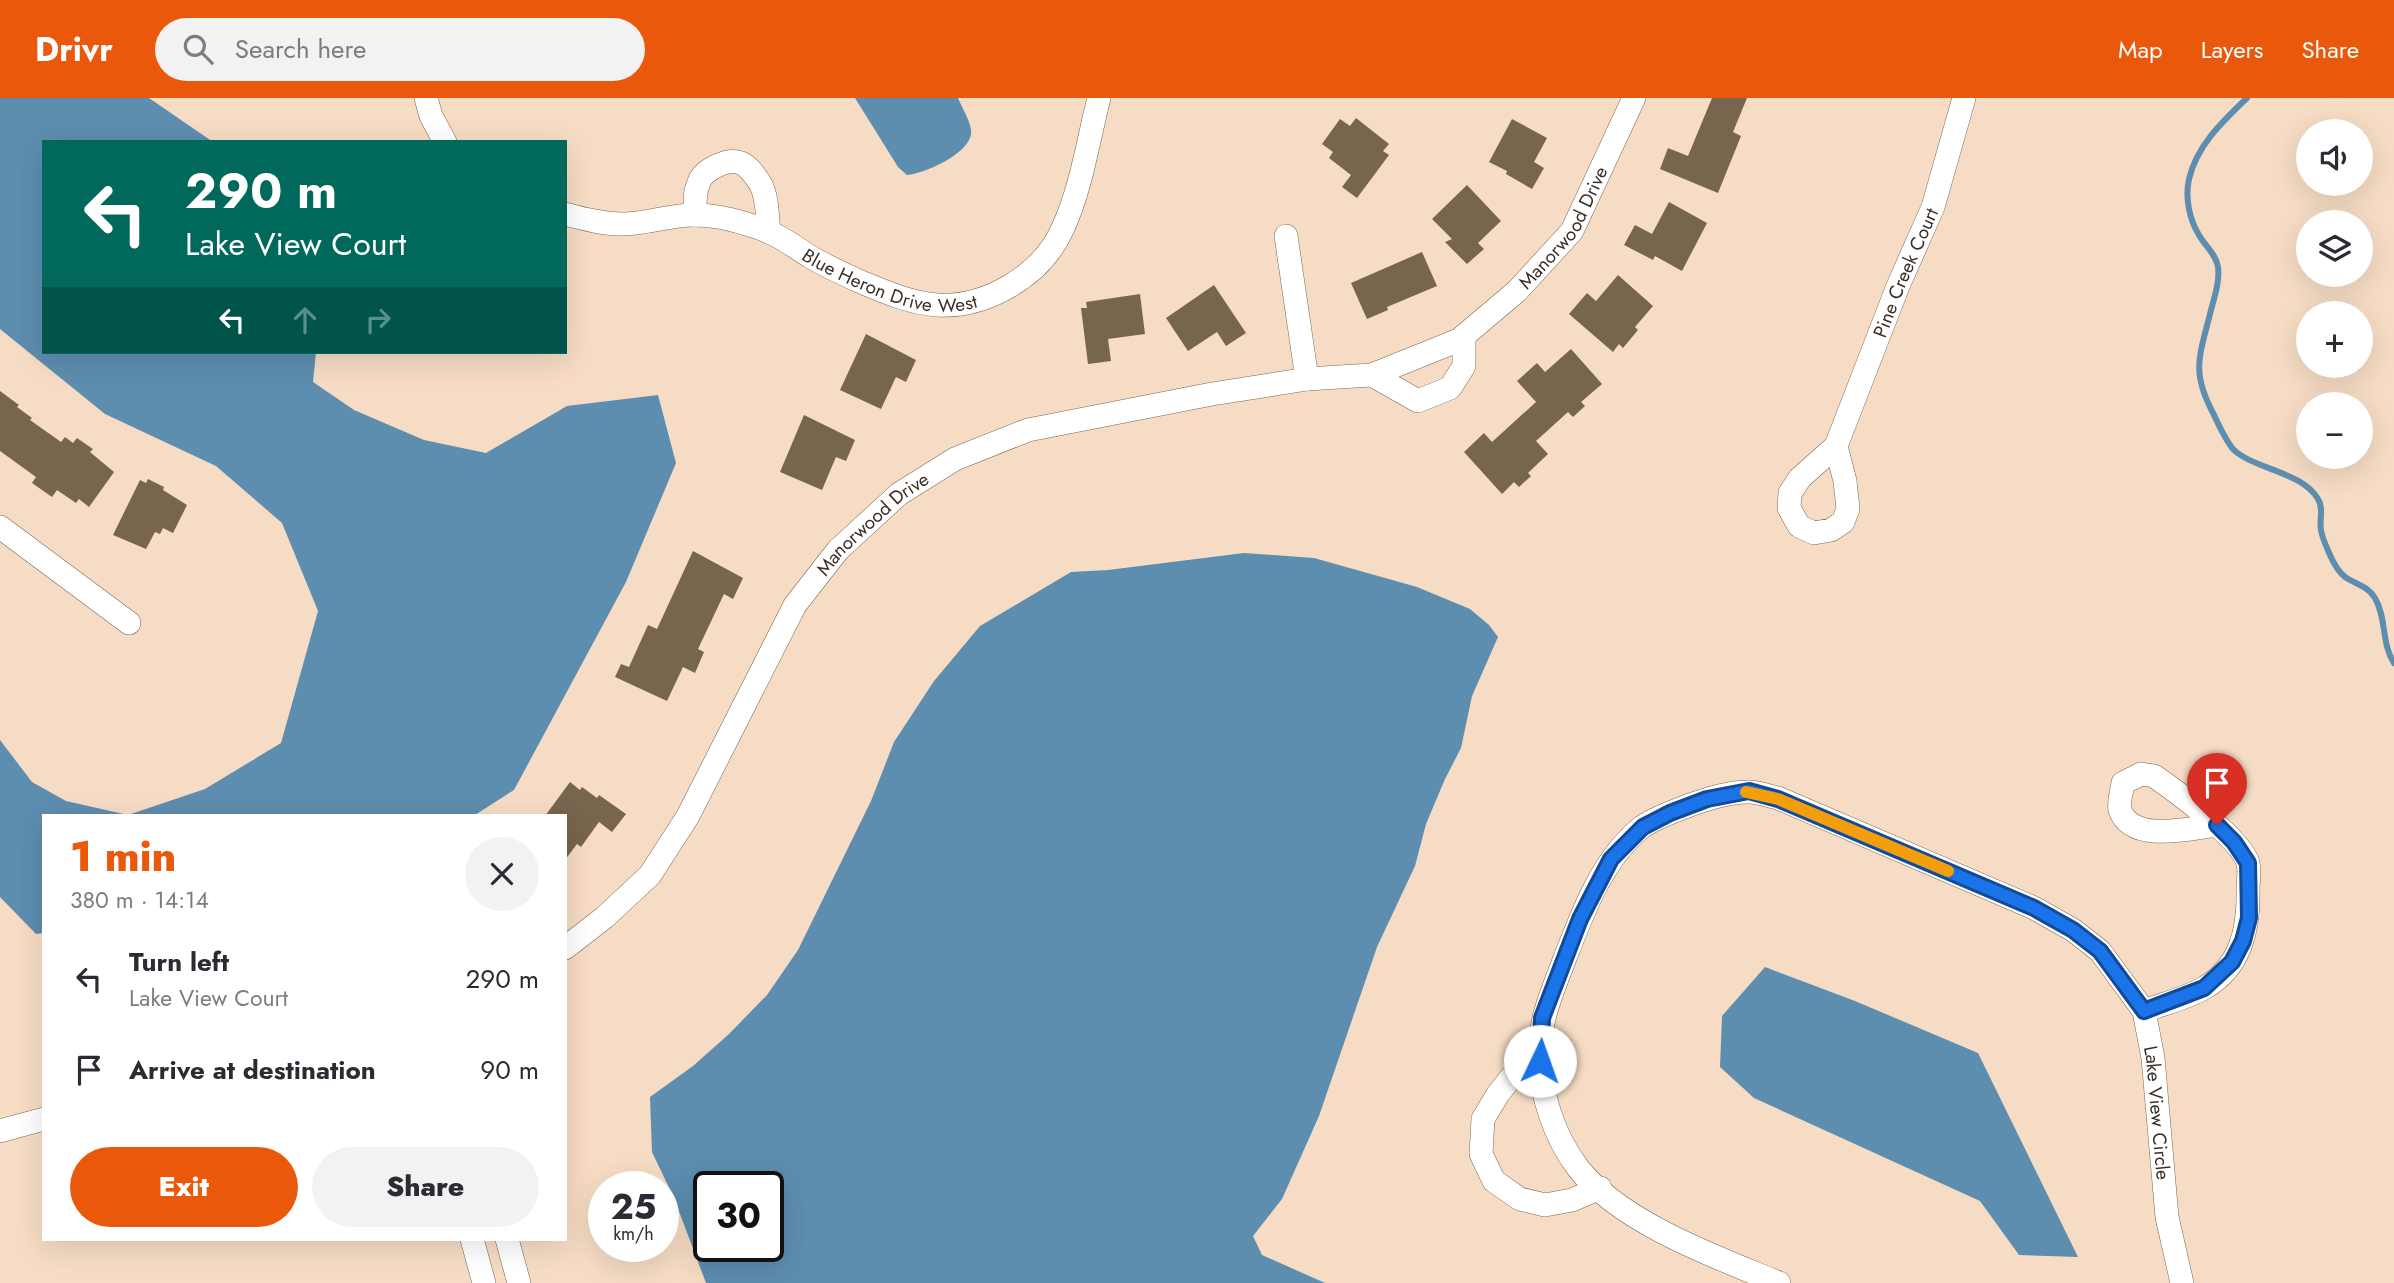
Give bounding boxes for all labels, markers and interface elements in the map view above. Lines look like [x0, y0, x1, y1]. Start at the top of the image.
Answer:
search box [155, 18, 645, 81]
text: Drivr [35, 26, 113, 73]
icon: search [179, 30, 217, 68]
text: Search here [235, 30, 366, 68]
text: Map [2118, 32, 2163, 67]
text: Layers [2201, 32, 2263, 67]
text: Share [2301, 32, 2359, 67]
map controls [2296, 119, 2373, 469]
button: sound [2296, 119, 2373, 196]
text: 290 m [185, 156, 337, 226]
street label: Manorwood Drive [1512, 162, 1614, 295]
icon: left [70, 168, 161, 259]
street label: Pine Creek Court [1866, 203, 1945, 341]
button: layers [2296, 210, 2373, 287]
text: Lake View Court [185, 221, 406, 267]
street label: Blue Heron Drive West [797, 242, 981, 319]
icon: left [213, 301, 251, 339]
icon: ahead [286, 301, 324, 339]
icon: right [359, 301, 397, 339]
button: + [2296, 301, 2373, 378]
button: − [2296, 392, 2373, 469]
street label: Manorwood Drive [810, 466, 934, 581]
pin [2187, 753, 2247, 825]
icon: arrive [2198, 764, 2236, 802]
text: 1 min [70, 826, 176, 887]
button: close [465, 837, 539, 911]
text: 380 m · 14:14 [70, 883, 209, 917]
text: Turn left [129, 943, 229, 981]
icon: left [70, 960, 108, 998]
text: 290 m [466, 960, 539, 998]
text: Lake View Court [129, 981, 288, 1015]
position arrow [1503, 1024, 1577, 1098]
street label: Lake View Circle [2137, 1044, 2177, 1181]
icon: arrive [70, 1051, 108, 1089]
text: Arrive at destination [129, 1051, 376, 1089]
text: 90 m [480, 1051, 539, 1089]
button: Exit [70, 1147, 298, 1227]
button: Share [312, 1147, 539, 1227]
speed limit sign: 30 [693, 1171, 784, 1262]
text: 25 [611, 1182, 656, 1232]
text: km/h [613, 1221, 654, 1247]

